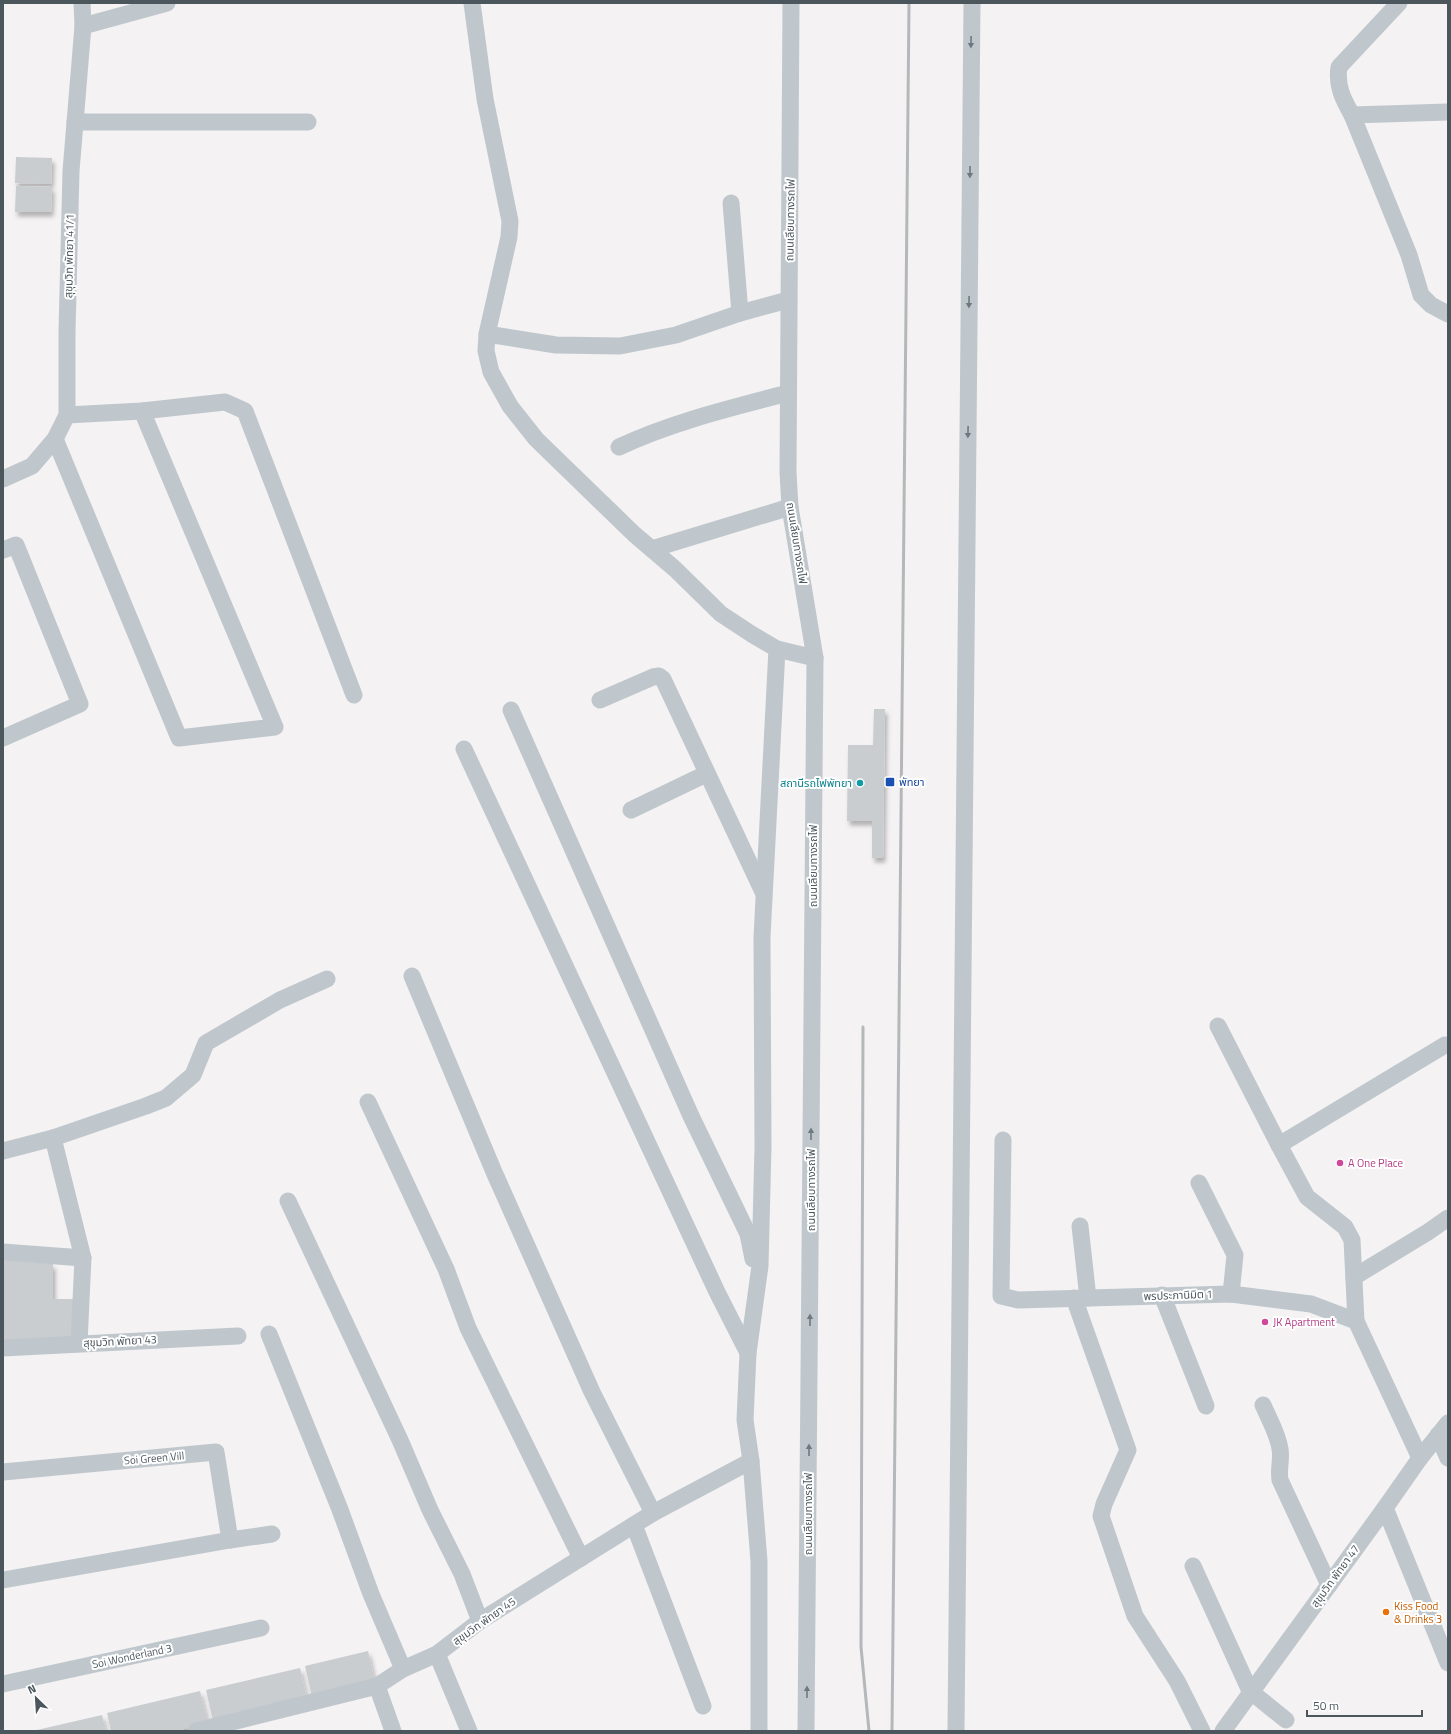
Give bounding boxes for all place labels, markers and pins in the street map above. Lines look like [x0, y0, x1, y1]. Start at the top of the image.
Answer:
place label: พัทยา [899, 774, 924, 790]
place label: สถานีรถไฟพัทยา [780, 775, 852, 791]
marker: พัทยา [884, 776, 896, 788]
marker: สถานีรถไฟพัทยา [855, 778, 865, 788]
place label: A One Place [1348, 1155, 1403, 1171]
marker: A One Place [1335, 1158, 1345, 1168]
place label: JK Apartment [1273, 1314, 1335, 1330]
marker: JK Apartment [1260, 1317, 1270, 1327]
place label: Kiss Food & Drinks 3 [1394, 1598, 1442, 1627]
marker: Kiss Food & Drinks 3 [1381, 1607, 1391, 1617]

